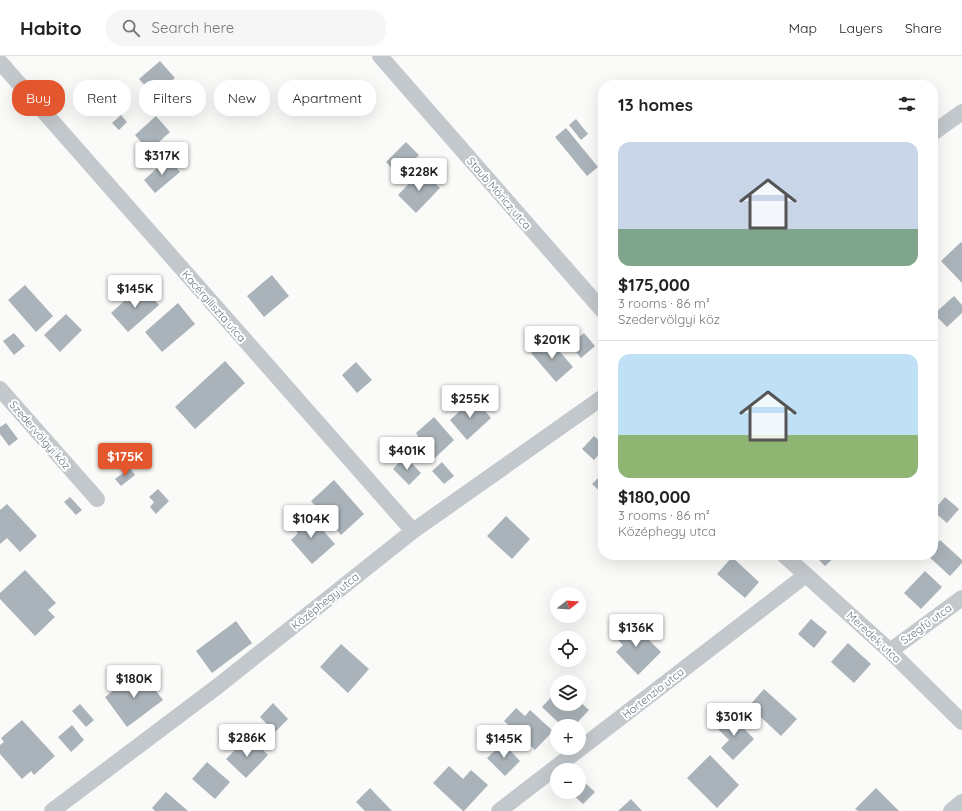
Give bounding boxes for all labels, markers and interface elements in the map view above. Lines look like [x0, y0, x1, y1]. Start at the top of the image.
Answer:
search box [106, 10, 386, 46]
text: Habito [20, 16, 82, 40]
icon: search [120, 17, 142, 39]
text: Search here [152, 18, 234, 37]
text: Map [788, 19, 817, 37]
text: Layers [839, 19, 883, 37]
text: Share [905, 19, 942, 37]
chip: Buy [12, 80, 65, 116]
chip: Rent [73, 80, 131, 116]
chip: Filters [139, 80, 206, 116]
chip: New [214, 80, 270, 116]
chip: Apartment [278, 80, 376, 116]
icon: filters [896, 93, 918, 115]
text: 13 homes [618, 94, 693, 115]
pin: $317K [134, 142, 190, 176]
text: $317K [144, 147, 180, 163]
street label: Staub Móricz utca [464, 154, 534, 232]
pin: $228K [391, 158, 447, 192]
text: $228K [400, 163, 438, 179]
icon: home [732, 168, 804, 240]
street label: Kacérgiliszta utca [179, 267, 249, 345]
text: $175,000 [618, 274, 690, 295]
pin: $145K [107, 275, 163, 309]
text: $145K [117, 280, 153, 296]
text: 3 rooms · 86 m² [618, 295, 710, 311]
text: Szedervölgyi köz [618, 311, 720, 327]
pin: $201K [524, 326, 580, 360]
text: $201K [534, 331, 570, 347]
icon: home [732, 380, 804, 452]
pin: $255K [442, 385, 498, 419]
text: $255K [451, 390, 489, 406]
street label: Szedervölgyi köz [6, 398, 74, 472]
pin: $401K [379, 437, 435, 471]
text: $401K [389, 442, 425, 458]
pin: $175K [97, 443, 153, 477]
text: $175K [107, 448, 143, 464]
text: $180,000 [618, 486, 691, 507]
pin: $104K [283, 505, 339, 539]
text: 3 rooms · 86 m² [618, 507, 710, 523]
text: $104K [293, 510, 329, 526]
text: Középhegy utca [618, 523, 716, 539]
street label: Középhegy utca [288, 569, 362, 633]
north arrow [550, 587, 586, 623]
map controls [550, 587, 586, 799]
street label: Szegfű utca [898, 601, 954, 647]
street label: Meredek utca [844, 608, 904, 666]
pin: $136K [608, 614, 664, 648]
text: $136K [618, 619, 654, 635]
button: locate [550, 631, 586, 667]
pin: $180K [106, 665, 162, 699]
street label: Hortenzia utca [619, 665, 687, 721]
text: $180K [116, 670, 152, 686]
button: layers [550, 675, 586, 711]
pin: $301K [706, 703, 762, 737]
text: $301K [716, 708, 752, 724]
button: + [550, 719, 586, 755]
pin: $286K [219, 724, 275, 758]
pin: $145K [476, 725, 532, 759]
text: $286K [228, 729, 266, 745]
text: $145K [486, 730, 522, 746]
button: − [550, 763, 586, 799]

